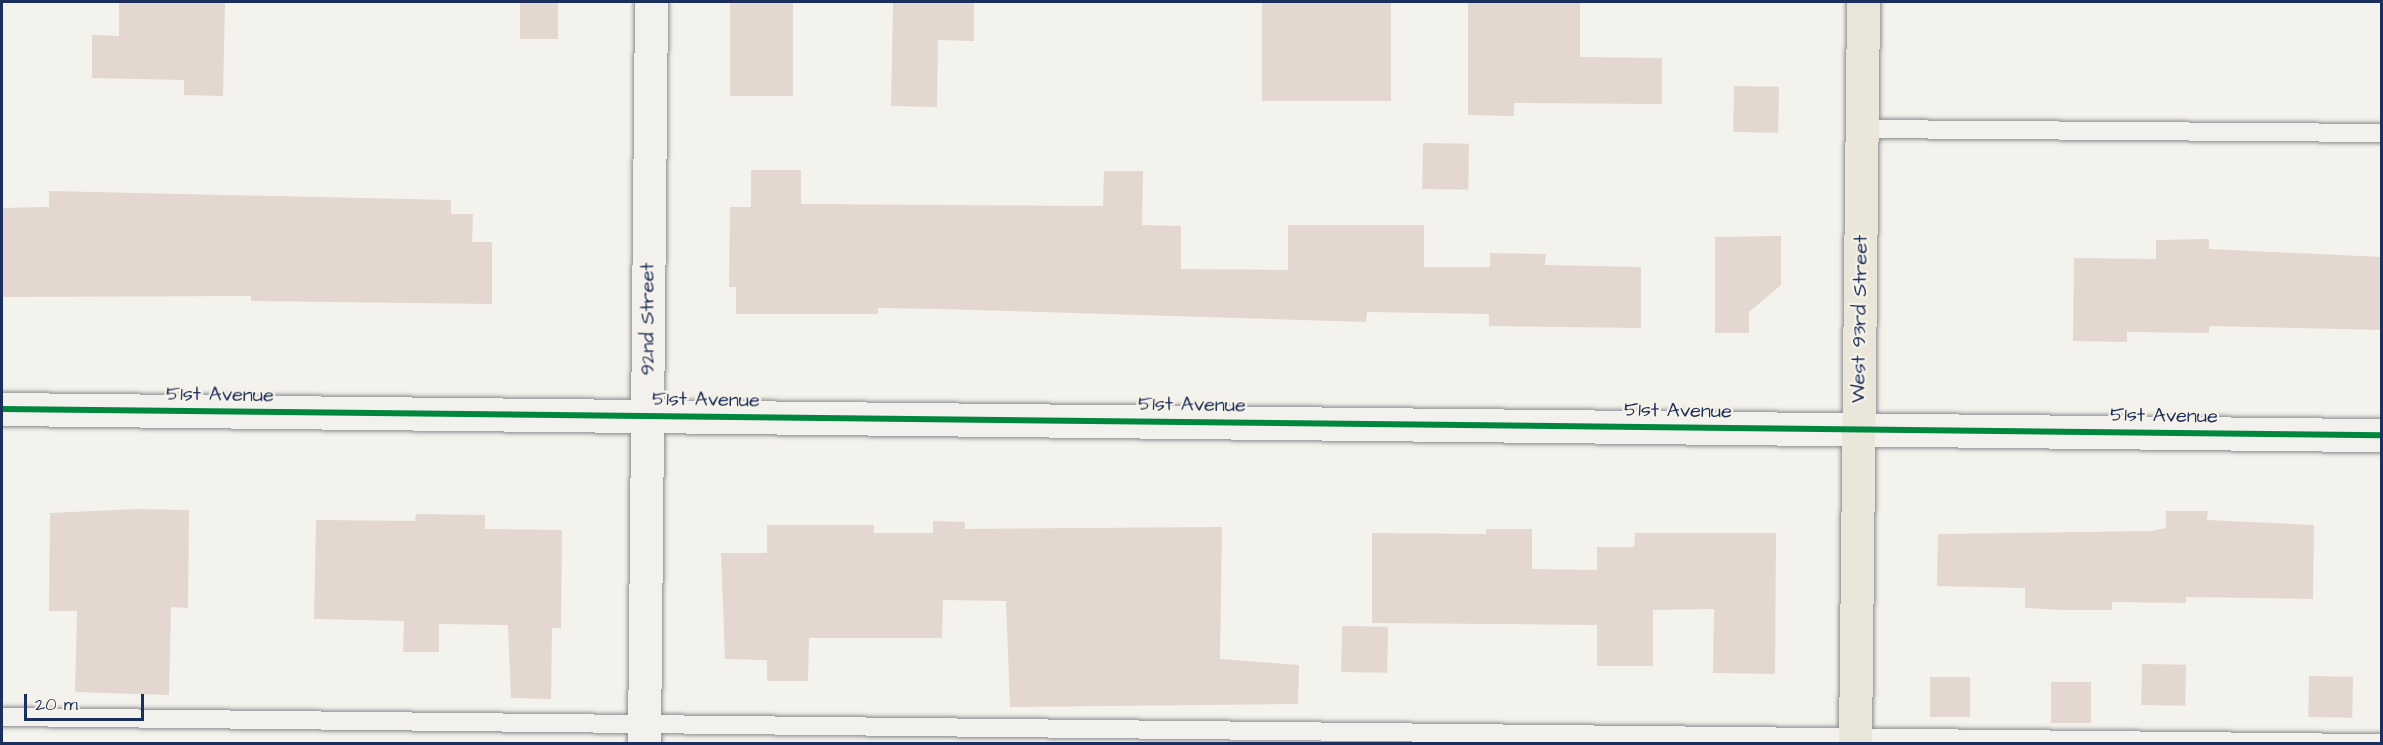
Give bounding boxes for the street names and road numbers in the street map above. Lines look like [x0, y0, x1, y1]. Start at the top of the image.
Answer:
street label: West 93rd Street [1847, 235, 1873, 403]
street label: 92nd Street [636, 263, 660, 375]
street label: 51st Avenue [166, 382, 274, 408]
street label: 51st Avenue [652, 387, 760, 413]
street label: 51st Avenue [1138, 392, 1246, 418]
street label: 51st Avenue [1624, 398, 1732, 424]
street label: 51st Avenue [2110, 403, 2218, 429]

